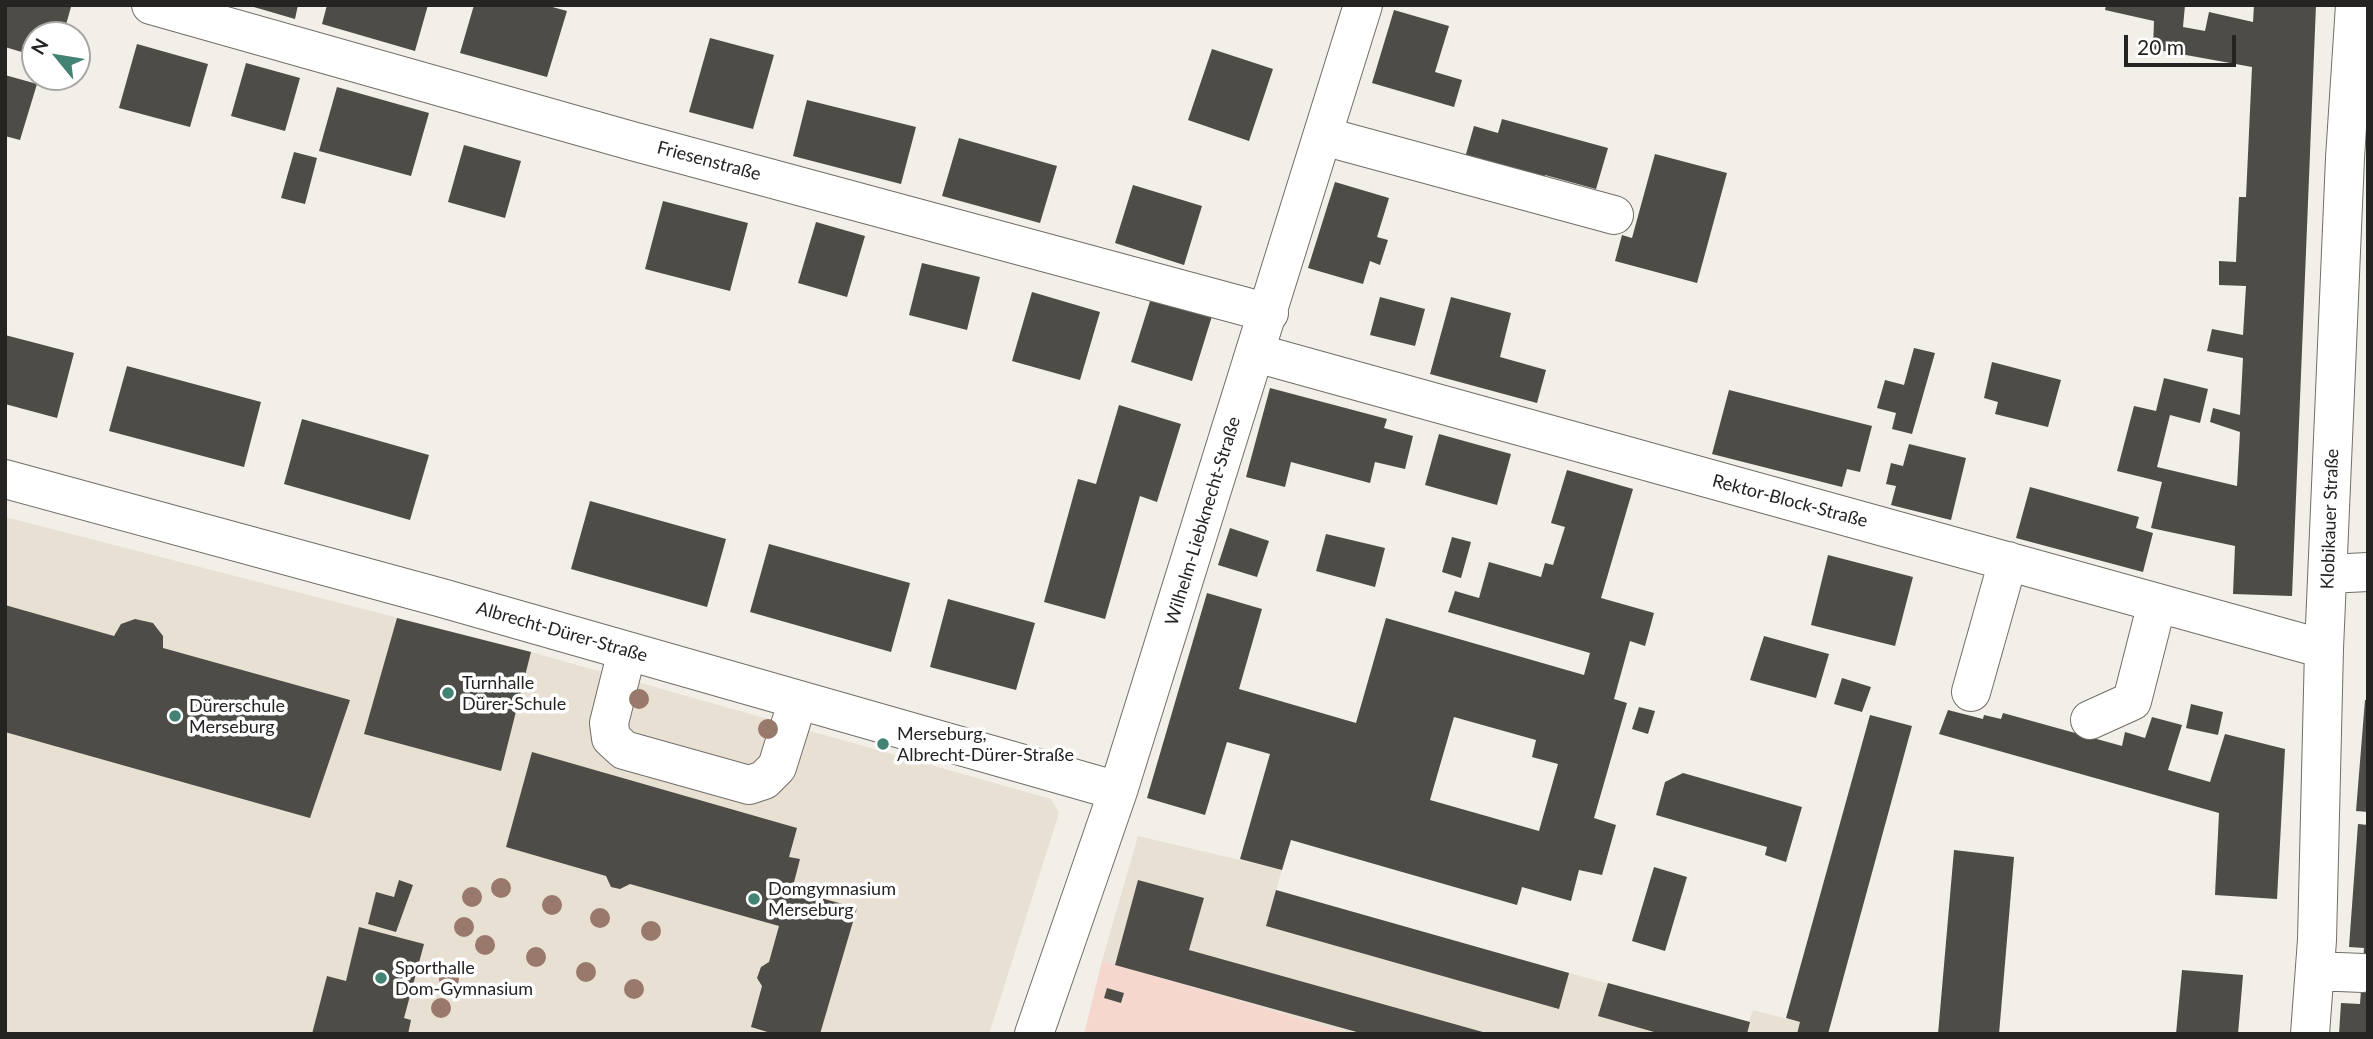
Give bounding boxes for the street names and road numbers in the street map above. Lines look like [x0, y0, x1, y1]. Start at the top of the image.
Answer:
street label: Friesenstraße [655, 137, 763, 185]
street label: Wilhelm-Liebknecht-Straße [1161, 414, 1245, 628]
street label: Klobikauer Straße [2317, 448, 2343, 590]
street label: Rektor-Block-Straße [1710, 470, 1870, 532]
street label: Albrecht-Dürer-Straße [474, 597, 650, 667]

